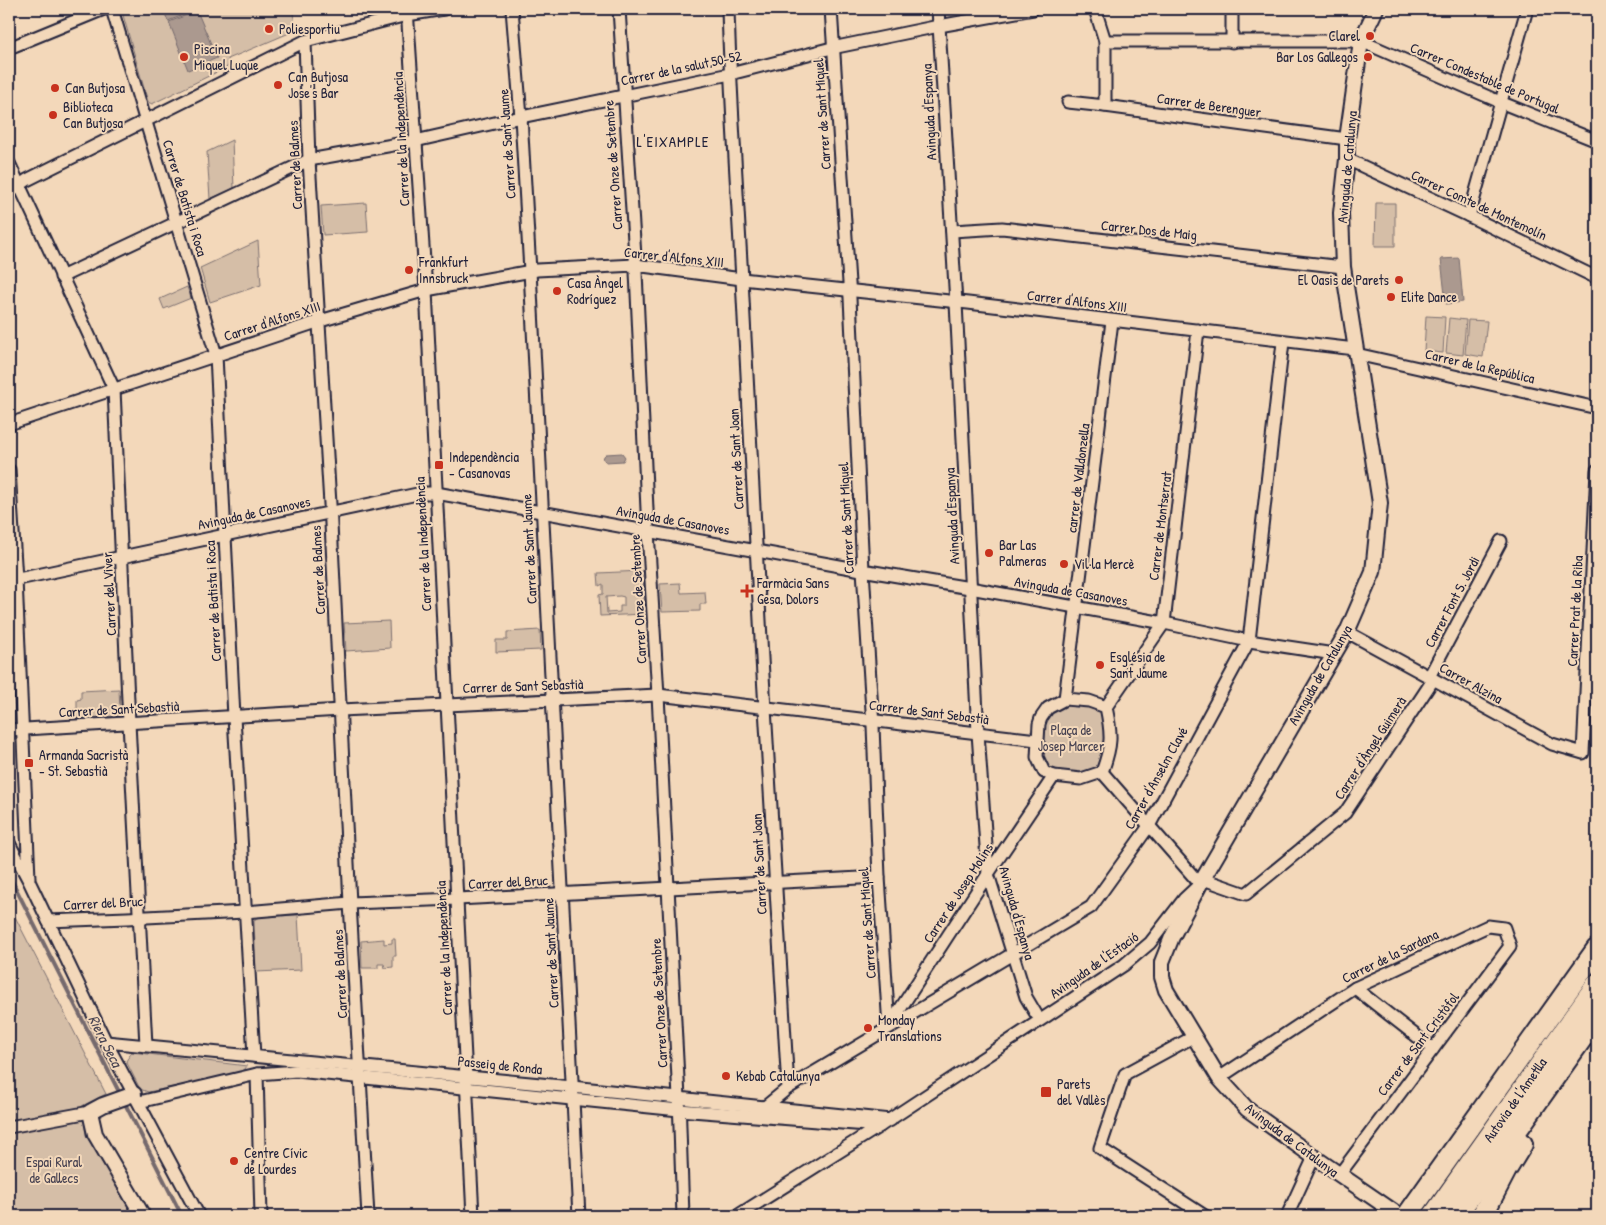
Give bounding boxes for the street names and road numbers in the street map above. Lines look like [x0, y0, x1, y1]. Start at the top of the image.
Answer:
street label: Carrer Condestable de Portugal [1407, 37, 1563, 119]
street label: Carrer de la salut,50-52 [619, 45, 743, 90]
street label: Carrer de Sant Miquel [808, 57, 836, 170]
street label: Avinguda d'Espanya [916, 63, 942, 161]
street label: Carrer de la Independència [387, 71, 415, 207]
street label: Carrer de Sant Jaume [493, 88, 520, 200]
street label: Carrer de Berenguer [1156, 88, 1263, 122]
street label: Carrer Onze de Setembre [598, 99, 627, 230]
street label: Avinguda de Catalunya [1332, 109, 1362, 224]
street label: Carrer de Balmes [283, 120, 306, 210]
street label: Carrer de Batista i Roca [159, 137, 212, 259]
street label: Carrer Comte de Montemolín [1408, 165, 1550, 244]
street label: Carrer Dos de Maig [1100, 215, 1198, 245]
street label: Carrer d'Alfons XIII [623, 242, 725, 271]
street label: Carrer d'Alfons XIII [1026, 285, 1128, 316]
street label: Carrer d'Alfons XIII [221, 296, 322, 345]
street label: Carrer de la República [1423, 344, 1537, 388]
street label: Carrer de Sant Joan [723, 408, 748, 510]
street label: carrer de Valldonzella [1061, 422, 1094, 534]
street label: Carrer de Sant Miquel [833, 462, 859, 574]
street label: Avinguda d'Espanya [939, 467, 965, 565]
street label: Carrer de Montserrat [1143, 470, 1176, 581]
street label: Carrer de la Independència [409, 476, 437, 612]
street label: Avinguda de Casanoves [196, 491, 312, 535]
street label: Carrer de Sant Jaume [516, 493, 541, 604]
street label: Avinguda de Casanoves [615, 500, 731, 540]
street label: Carrer de Balmes [306, 525, 329, 615]
street label: Carrer Onze de Setembre [625, 533, 650, 664]
street label: Carrer de Batista i Roca [200, 540, 225, 662]
street label: Carrer del Viver [97, 551, 120, 636]
street label: Carrer Font S. Jordi [1420, 553, 1484, 651]
street label: Carrer Prat de la Riba [1562, 554, 1587, 667]
street label: Avinguda de Casanoves [1013, 571, 1129, 611]
street label: Avinguda de Catalunya [1283, 621, 1357, 729]
street label: Carrer Alzina [1436, 657, 1507, 708]
street label: Carrer de Sant Sebastià [462, 674, 584, 697]
street label: Carrer d'Àngel Guimerà [1329, 692, 1411, 803]
street label: Carrer de Sant Sebastià [868, 695, 991, 728]
street label: Carrer de Sant Sebastià [58, 696, 180, 721]
street label: Carrer d'Anselm Clavé [1119, 723, 1192, 832]
street label: Carrer de Sant Joan [746, 813, 771, 915]
street label: Carrer de Josep Molins [918, 839, 998, 947]
street label: Avinguda d'Espanya [994, 864, 1040, 963]
street label: Carrer de Sant Miquel [853, 866, 881, 979]
street label: Carrer del Bruc [468, 870, 549, 893]
street label: Carrer de la Independència [430, 880, 458, 1016]
street label: Carrer del Bruc [63, 891, 144, 914]
street label: Carrer de Sant Jaume [538, 897, 563, 1008]
street label: Carrer de la Sardana [1338, 924, 1442, 987]
street label: Avinguda de l'Estació [1046, 927, 1143, 1003]
street label: Carrer de Balmes [328, 929, 351, 1019]
street label: Carrer Onze de Setembre [646, 937, 671, 1068]
street label: Carrer de Sant Cristòfol [1372, 988, 1463, 1099]
street label: Passeig de Ronda [457, 1051, 544, 1079]
street label: Autovia de l'Ametlla [1478, 1053, 1551, 1146]
street label: Avinguda de Catalunya [1241, 1098, 1343, 1182]

